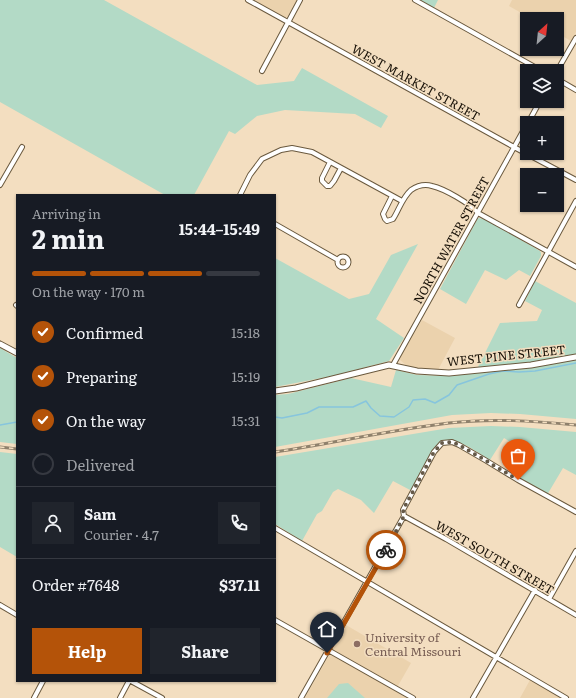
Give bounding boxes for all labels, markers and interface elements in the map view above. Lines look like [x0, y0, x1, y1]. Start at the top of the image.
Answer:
north arrow [520, 12, 564, 56]
map controls [520, 12, 564, 212]
street label: WEST MARKET STREET [349, 39, 484, 125]
button: layers [520, 64, 564, 108]
button: + [520, 116, 564, 160]
button: − [520, 168, 564, 212]
street label: NORTH WATER STREET [408, 173, 494, 307]
text: Arriving in [32, 204, 101, 223]
text: 15:44–15:49 [179, 217, 260, 240]
text: 2 min [32, 218, 105, 257]
text: On the way · 170 m [32, 282, 145, 301]
icon: check [32, 321, 54, 343]
text: Confirmed [66, 321, 143, 344]
text: 15:18 [231, 323, 260, 342]
street label: WEST PINE STREET [446, 340, 566, 370]
icon: check [32, 365, 54, 387]
text: Preparing [66, 365, 137, 388]
text: 15:19 [232, 367, 260, 386]
icon: check [32, 409, 54, 431]
text: On the way [66, 409, 146, 432]
text: 15:31 [232, 411, 260, 430]
pin [501, 439, 535, 480]
icon: bag [507, 445, 529, 467]
text: Delivered [66, 453, 135, 476]
button: person [32, 502, 74, 544]
text: Sam [84, 502, 117, 525]
button: phone [218, 502, 260, 544]
street label: WEST SOUTH STREET [432, 516, 558, 599]
text: Courier · 4.7 [84, 525, 159, 544]
courier [366, 530, 406, 570]
icon: bike [375, 539, 397, 561]
text: Order #7648 [32, 573, 119, 596]
text: $37.11 [219, 573, 260, 596]
pin [310, 612, 344, 653]
icon: home [316, 618, 338, 640]
button: Help [32, 628, 142, 674]
button: Share [150, 628, 260, 674]
place label: University of Central Missouri [365, 628, 461, 660]
marker: University of Central Missouri [352, 639, 362, 649]

